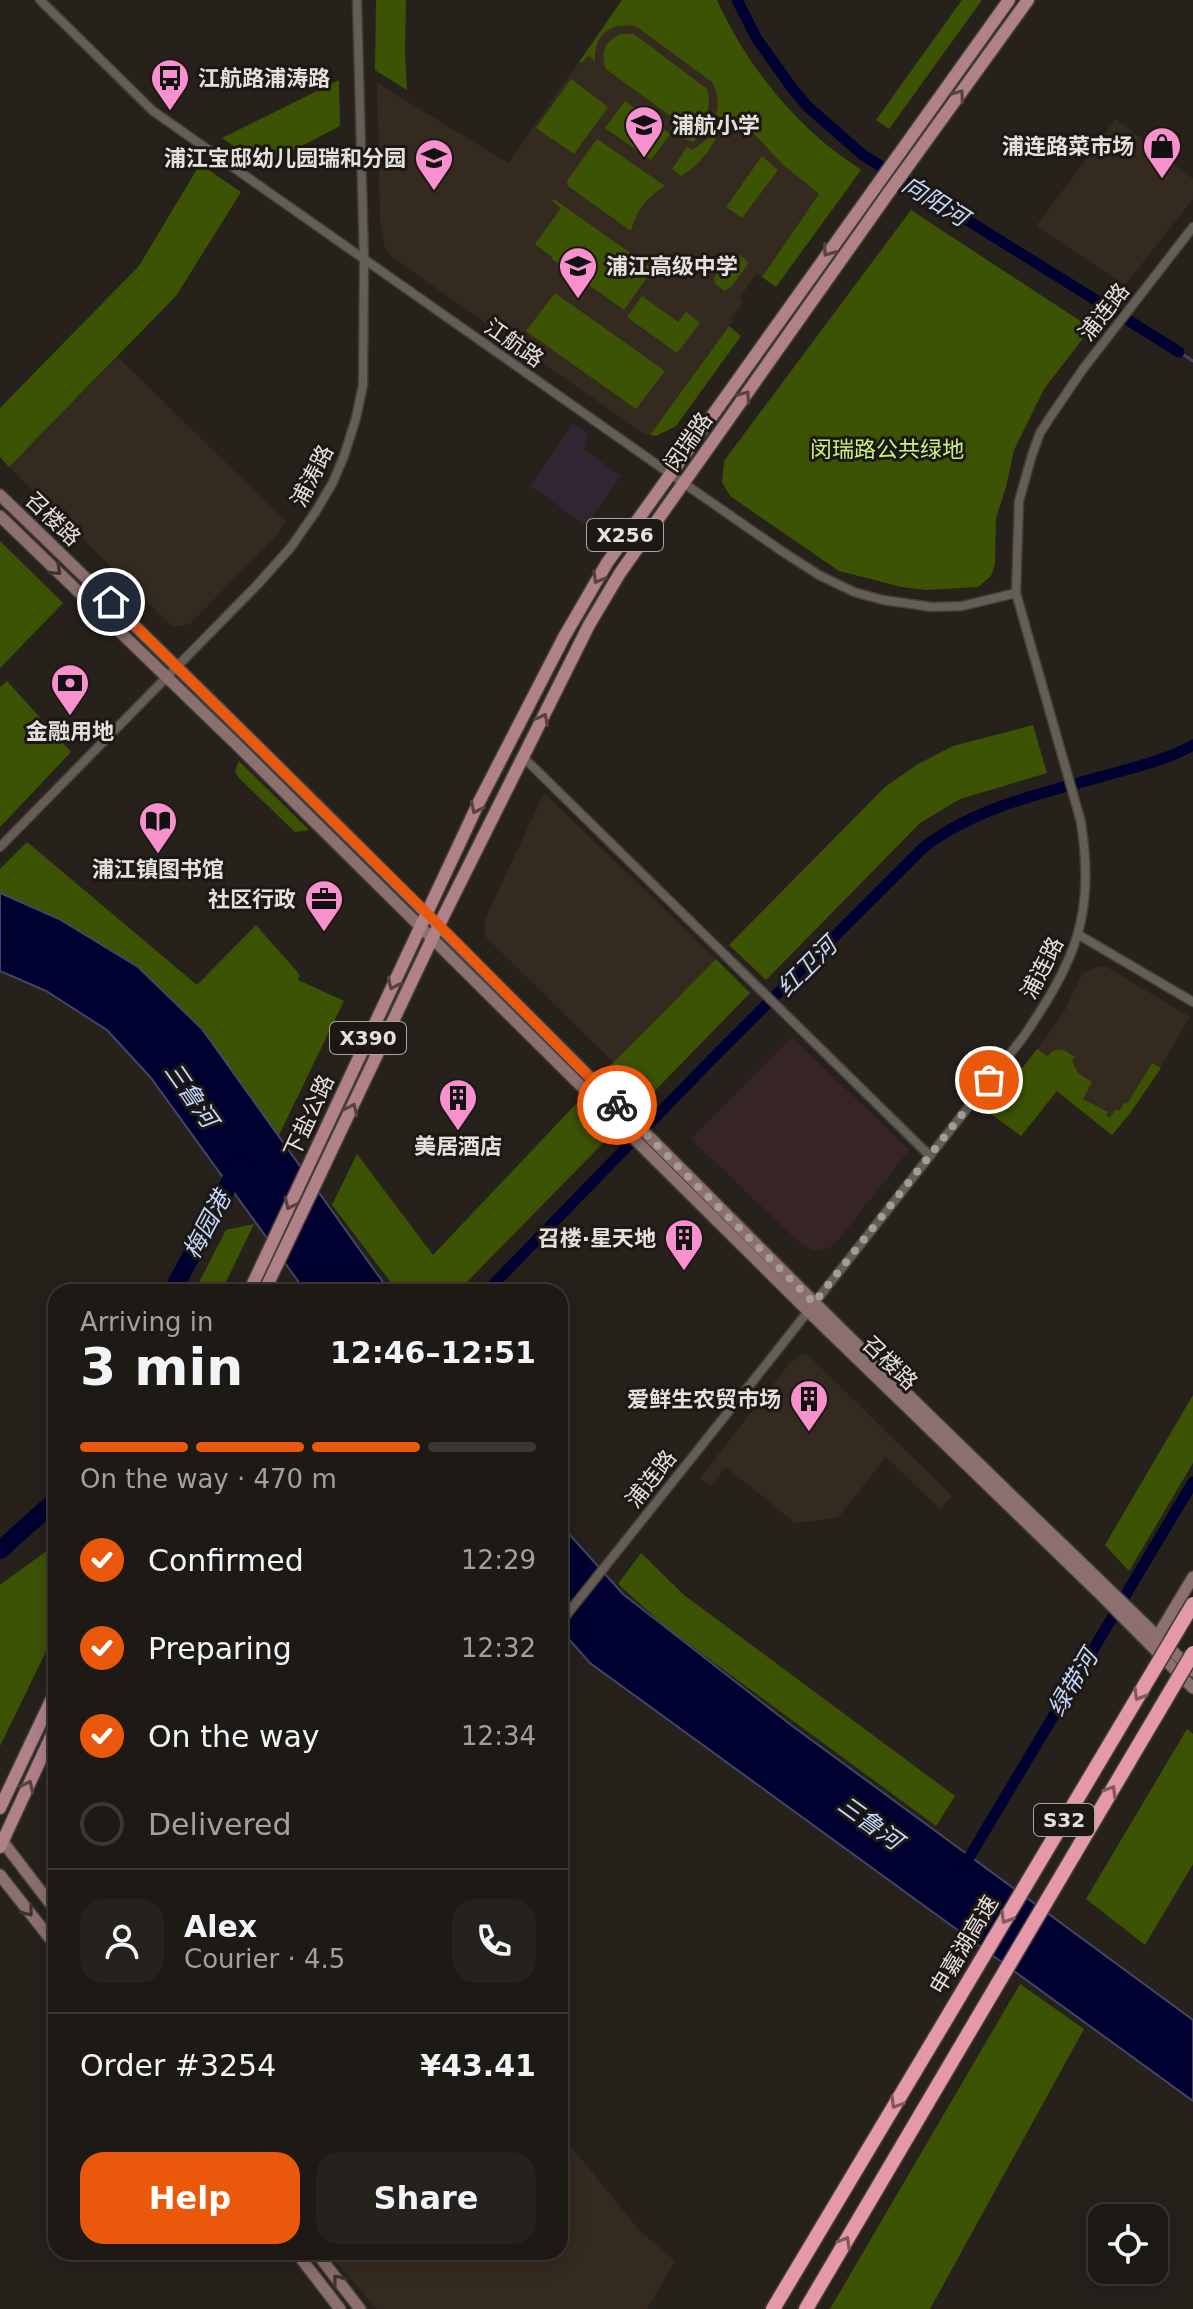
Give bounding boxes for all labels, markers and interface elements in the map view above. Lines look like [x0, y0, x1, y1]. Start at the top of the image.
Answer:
bus stop icon: 江航路浦涛路 [149, 57, 191, 112]
place label: 江航路浦涛路 [198, 66, 330, 91]
one-way arrow [949, 90, 964, 104]
school or university icon: 浦航小学 [623, 104, 665, 159]
place label: 浦航小学 [672, 113, 760, 138]
shop icon: 浦连路菜市场 [1141, 125, 1183, 180]
place label: 浦连路菜市场 [1002, 134, 1134, 159]
school or university icon: 浦江宝邸幼儿园瑞和分园 [413, 137, 455, 192]
place label: 浦江宝邸幼儿园瑞和分园 [164, 146, 406, 171]
water label: 向阳河 [897, 170, 976, 234]
one-way arrow [824, 243, 838, 257]
school or university icon: 浦江高级中学 [557, 245, 599, 300]
place label: 浦江高级中学 [606, 254, 738, 279]
street label: 浦连路 [1074, 278, 1134, 346]
street label: 江航路 [480, 314, 548, 372]
one-way arrow [736, 390, 750, 404]
street label: 闵瑞路 [659, 408, 717, 476]
park label: 闵瑞路公共绿地 [810, 437, 964, 462]
street label: 浦涛路 [286, 441, 338, 511]
street label: 召楼路 [21, 487, 85, 551]
road number: X256 [587, 519, 663, 551]
one-way arrow [47, 561, 61, 575]
pin [77, 568, 145, 636]
one-way arrow [592, 569, 608, 584]
icon: home [89, 580, 133, 624]
bank icon: 金融用地 [49, 662, 91, 717]
one-way arrow [533, 712, 548, 727]
place label: 金融用地 [26, 719, 114, 744]
library icon: 浦江镇图书馆 [137, 800, 179, 855]
one-way arrow [470, 800, 486, 814]
place label: 浦江镇图书馆 [92, 857, 224, 882]
office icon: 社区行政 [303, 878, 345, 933]
place label: 社区行政 [208, 887, 296, 912]
water label: 红卫河 [772, 929, 845, 1002]
street label: 浦连路 [1016, 933, 1068, 1003]
one-way arrow [387, 975, 403, 990]
road number: X390 [330, 1022, 406, 1054]
pin [955, 1046, 1023, 1114]
water label: 三鲁河 [159, 1057, 225, 1136]
icon: bag [967, 1058, 1011, 1102]
courier [577, 1065, 657, 1145]
street label: 下盐公路 [279, 1071, 339, 1161]
building icon: 美居酒店 [437, 1077, 479, 1132]
icon: bike [595, 1083, 639, 1127]
one-way arrow [342, 1102, 358, 1117]
place label: 美居酒店 [414, 1134, 502, 1159]
water label: 梅园港 [178, 1184, 238, 1263]
one-way arrow [284, 1196, 300, 1210]
building icon: 召楼·星天地 [663, 1217, 705, 1272]
place label: 召楼·星天地 [538, 1226, 656, 1251]
text: Arriving in [80, 1307, 214, 1337]
street label: 召楼路 [858, 1331, 922, 1395]
text: 12:46–12:51 [330, 1335, 536, 1370]
text: 3 min [80, 1337, 243, 1397]
building icon: 爱鲜生农贸市场 [788, 1378, 830, 1433]
place label: 爱鲜生农贸市场 [627, 1387, 781, 1412]
street label: 浦连路 [621, 1445, 681, 1513]
text: On the way · 470 m [80, 1464, 337, 1494]
icon: check [80, 1538, 124, 1582]
text: Confirmed [148, 1543, 304, 1578]
text: 12:29 [461, 1545, 536, 1575]
icon: check [80, 1626, 124, 1670]
text: Preparing [148, 1631, 292, 1666]
text: 12:32 [461, 1633, 536, 1663]
water label: 绿带河 [1042, 1642, 1106, 1721]
one-way arrow [1133, 1686, 1149, 1701]
icon: check [80, 1714, 124, 1758]
text: On the way [148, 1719, 320, 1754]
text: 12:34 [461, 1721, 536, 1751]
one-way arrow [18, 1780, 34, 1795]
one-way arrow [1101, 1785, 1117, 1800]
water label: 三鲁河 [833, 1791, 911, 1858]
road number: S32 [1034, 1804, 1094, 1836]
text: Delivered [148, 1807, 292, 1842]
street label: 申嘉湖高速 [925, 1891, 1003, 1999]
button: person [80, 1899, 164, 1983]
button: phone [452, 1899, 536, 1983]
one-way arrow [18, 1902, 33, 1916]
text: Alex [184, 1909, 257, 1944]
one-way arrow [1000, 1909, 1015, 1924]
text: Courier · 4.5 [184, 1944, 345, 1974]
text: Order #3254 [80, 2048, 276, 2083]
text: ¥43.41 [420, 2048, 536, 2083]
one-way arrow [890, 2094, 906, 2109]
button: Help [80, 2152, 300, 2244]
button: Share [316, 2152, 536, 2244]
map controls [1088, 2204, 1168, 2284]
button: locate [1088, 2204, 1168, 2284]
one-way arrow [835, 2236, 851, 2251]
one-way arrow [333, 2275, 348, 2290]

